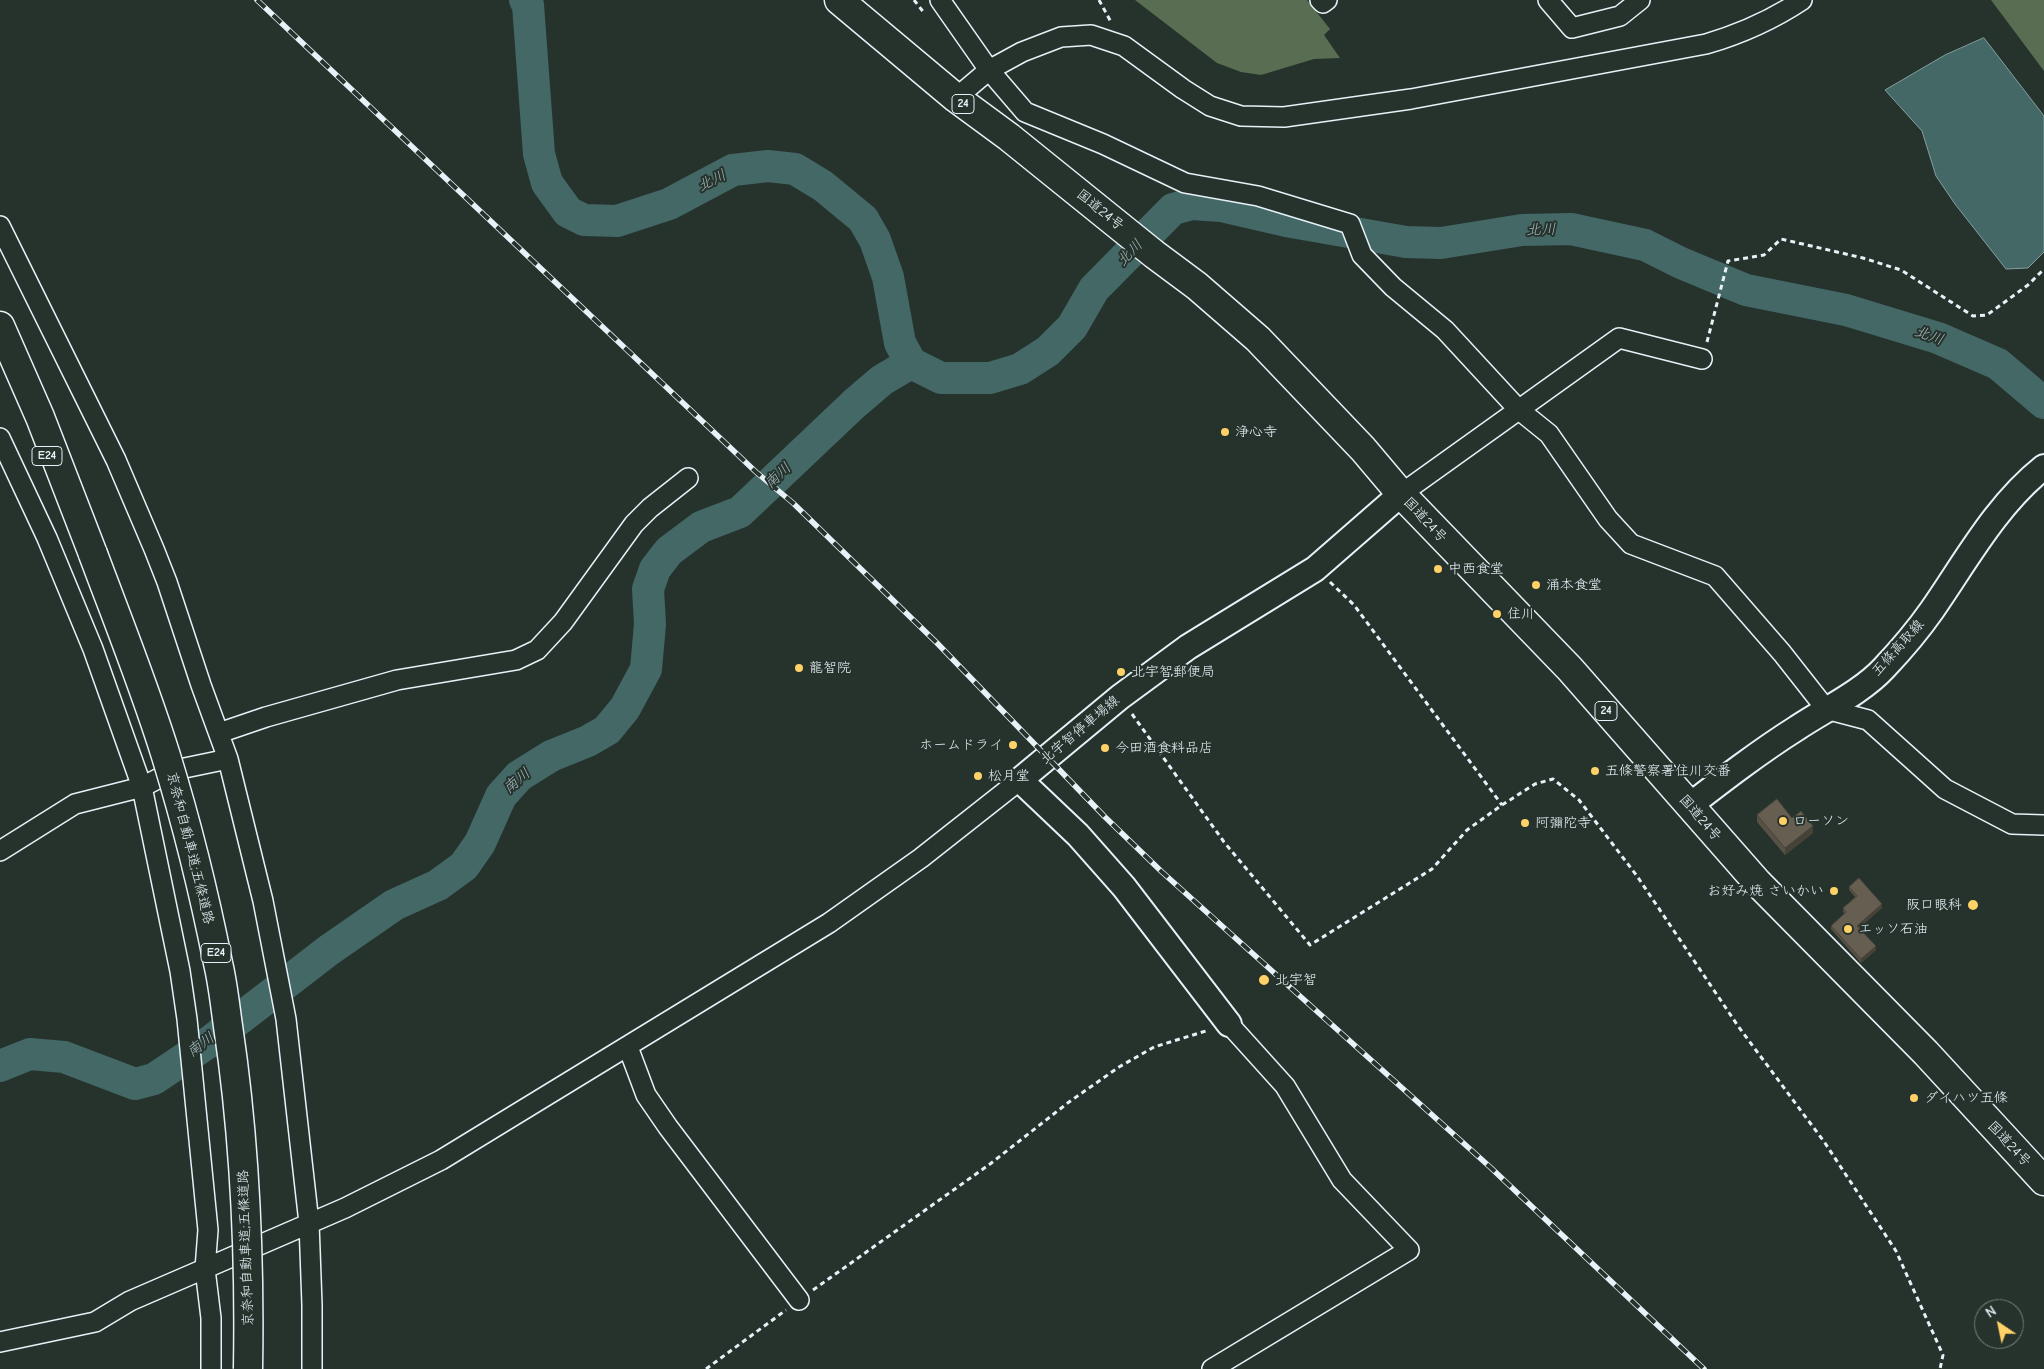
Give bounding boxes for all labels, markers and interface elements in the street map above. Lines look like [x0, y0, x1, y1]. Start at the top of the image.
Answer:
road number: 24 [952, 95, 974, 114]
water label: 北川 [695, 166, 729, 196]
street label: 国道24号 [1073, 186, 1127, 234]
water label: 北川 [1526, 220, 1556, 240]
water label: 北川 [1113, 236, 1147, 270]
water label: 北川 [1912, 323, 1946, 349]
place label: 浄心寺 [1235, 424, 1277, 440]
marker: 浄心寺 [1219, 426, 1231, 438]
road number: E24 [32, 446, 62, 466]
water label: 南川 [761, 459, 795, 493]
street label: 国道24号 [1400, 494, 1450, 546]
place label: 中西食堂 [1448, 561, 1504, 577]
marker: 中西食堂 [1432, 563, 1444, 575]
place label: 涌本食堂 [1546, 577, 1602, 593]
marker: 涌本食堂 [1530, 579, 1542, 591]
place label: 住川 [1507, 606, 1535, 622]
marker: 住川 [1491, 608, 1503, 620]
street label: 五條高取線 [1868, 616, 1928, 680]
place label: 龍智院 [809, 660, 851, 676]
marker: 龍智院 [793, 662, 805, 674]
place label: 北宇智郵便局 [1131, 664, 1215, 680]
marker: 北宇智郵便局 [1115, 666, 1127, 678]
street label: 北宇智停車場線 [1037, 692, 1123, 768]
road number: 24 [1595, 701, 1617, 720]
place label: ホームドライ [919, 737, 1003, 753]
marker: ホームドライ [1007, 739, 1019, 751]
place label: 今田酒食料品店 [1115, 740, 1213, 756]
marker: 今田酒食料品店 [1099, 742, 1111, 754]
place label: 五條警察署住川交番 [1605, 763, 1731, 779]
water label: 南川 [500, 764, 534, 798]
marker: 五條警察署住川交番 [1589, 765, 1601, 777]
place label: 松月堂 [988, 768, 1030, 784]
street label: 京奈和自動車道;五條道路 [163, 770, 217, 926]
marker: 松月堂 [972, 770, 984, 782]
street label: 国道24号 [1675, 791, 1725, 845]
place label: ローソン [1793, 813, 1849, 829]
place label: 阿彌陀寺 [1535, 815, 1591, 831]
marker: ローソン [1777, 815, 1789, 827]
marker: 阿彌陀寺 [1519, 817, 1531, 829]
place label: お好み焼 さいかい [1707, 883, 1824, 899]
marker: お好み焼 さいかい [1828, 885, 1840, 897]
place label: 阪口眼科 [1906, 897, 1962, 913]
marker: 阪口眼科 [1966, 898, 1980, 912]
place label: エッソ石油 [1858, 921, 1928, 937]
marker: エッソ石油 [1842, 923, 1854, 935]
road number: E24 [201, 944, 231, 962]
place label: 北宇智 [1275, 972, 1317, 988]
marker: 北宇智 [1257, 973, 1271, 987]
water label: 南川 [184, 1029, 218, 1061]
place label: ダイハツ五條 [1924, 1090, 2008, 1106]
marker: ダイハツ五條 [1908, 1092, 1920, 1104]
street label: 国道24号 [1984, 1118, 2034, 1170]
street label: 京奈和自動車道;五條道路 [235, 1169, 257, 1327]
north arrow [1974, 1299, 2024, 1349]
text: N [1982, 1302, 1999, 1322]

